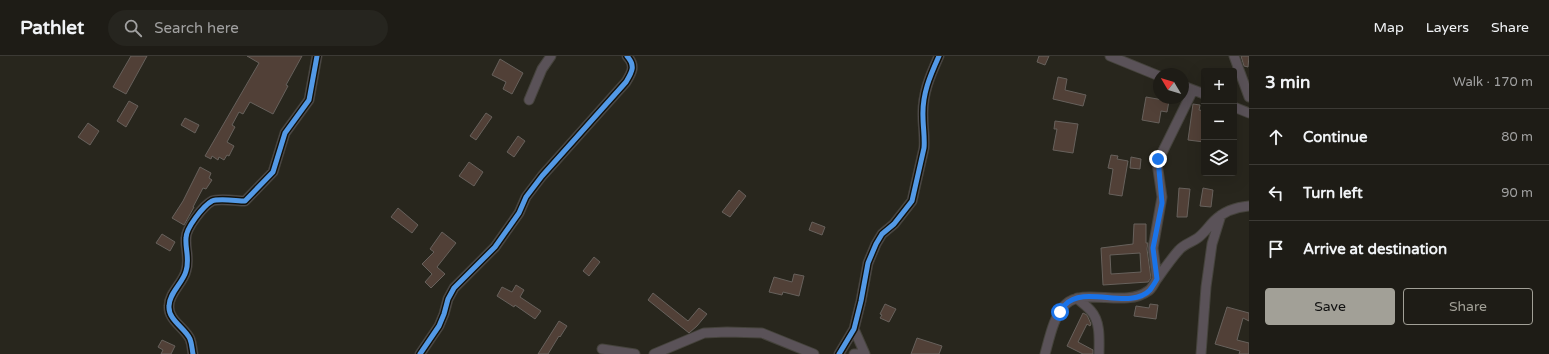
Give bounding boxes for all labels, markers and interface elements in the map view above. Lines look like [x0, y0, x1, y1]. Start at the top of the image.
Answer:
search box [108, 10, 388, 46]
text: Pathlet [20, 17, 84, 39]
icon: search [122, 17, 144, 39]
text: Search here [154, 19, 239, 37]
text: Map [1374, 19, 1404, 36]
text: Layers [1426, 19, 1469, 36]
text: Share [1491, 19, 1529, 36]
north arrow [1153, 68, 1189, 104]
map controls [1201, 68, 1237, 176]
button: + [1201, 68, 1237, 104]
text: 3 min [1265, 72, 1310, 93]
text: Walk · 170 m [1453, 74, 1533, 90]
button: − [1201, 104, 1237, 140]
icon: ahead [1265, 126, 1287, 148]
text: Continue [1303, 128, 1367, 146]
text: 80 m [1501, 129, 1533, 145]
button: layers [1201, 140, 1237, 176]
route end [1149, 150, 1167, 168]
icon: left [1265, 182, 1287, 204]
text: Turn left [1303, 184, 1363, 202]
text: 90 m [1501, 185, 1533, 201]
icon: arrive [1265, 238, 1287, 260]
text: Arrive at destination [1303, 240, 1447, 258]
button: Save [1265, 288, 1395, 325]
button: Share [1403, 288, 1533, 325]
route start [1051, 303, 1069, 321]

